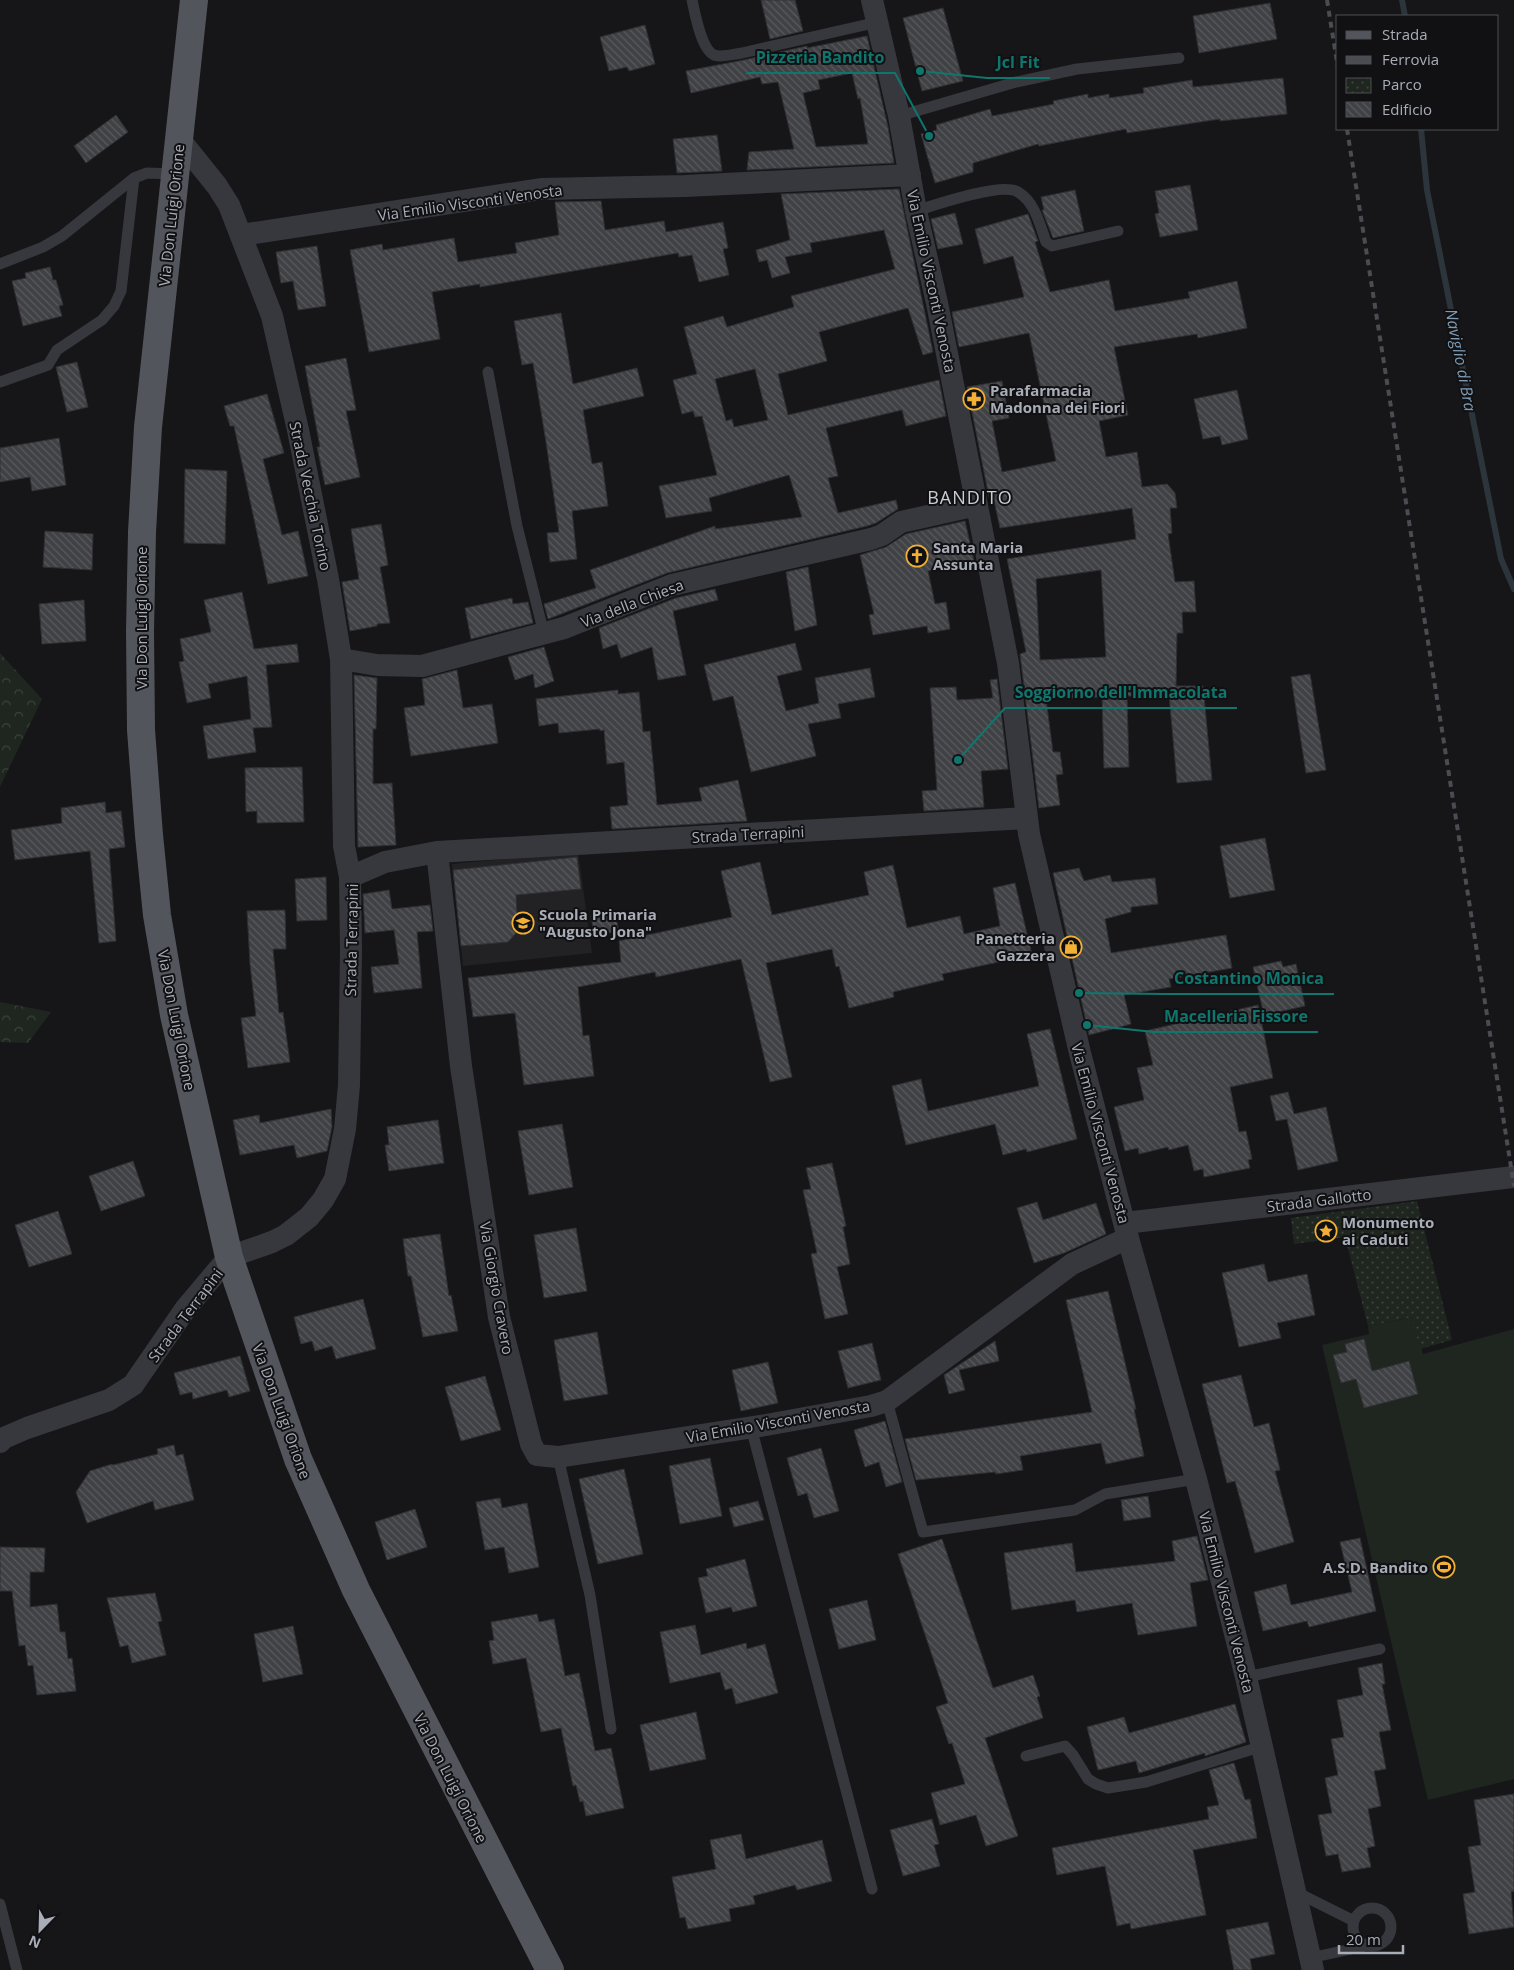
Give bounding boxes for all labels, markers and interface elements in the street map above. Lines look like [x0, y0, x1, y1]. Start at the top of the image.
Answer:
legend [1336, 15, 1499, 130]
text: Strada [1382, 24, 1428, 44]
callout: Pizzeria Bandito [746, 42, 895, 73]
text: Pizzeria Bandito [756, 46, 884, 68]
callout: Jcl Fit [987, 47, 1050, 78]
text: Ferrovia [1382, 49, 1439, 69]
text: Jcl Fit [994, 51, 1040, 73]
text: Parco [1382, 74, 1422, 94]
text: Edificio [1382, 99, 1432, 119]
street label: Via Don Luigi Orione [154, 143, 188, 287]
street label: Via Emilio Visconti Venosta [376, 179, 564, 225]
street label: Via Emilio Visconti Venosta [903, 188, 961, 374]
water label: Naviglio di Bra [1440, 307, 1482, 413]
place label: Parafarmacia Madonna dei Fiori [990, 380, 1125, 417]
pharmacy icon: Parafarmacia Madonna dei Fiori [962, 387, 986, 411]
street label: Strada Vecchia Torino [285, 420, 337, 572]
district label: BANDITO [927, 485, 1013, 509]
place label: Santa Maria Assunta [933, 537, 1023, 574]
church icon: Santa Maria Assunta [905, 544, 929, 568]
street label: Via Don Luigi Orione [131, 547, 151, 689]
street label: Via della Chiesa [578, 574, 686, 632]
callout: Soggiorno dell'Immacolata [1005, 677, 1237, 708]
text: Soggiorno dell'Immacolata [1015, 681, 1227, 703]
street label: Strada Terrapini [691, 821, 805, 847]
street label: Strada Terrapini [340, 883, 362, 997]
place label: Scuola Primaria "Augusto Jona" [539, 904, 657, 941]
school or university icon: Scuola Primaria "Augusto Jona" [511, 911, 535, 935]
place label: Panetteria Gazzera [975, 928, 1055, 965]
shop icon: Panetteria Gazzera [1059, 935, 1083, 959]
street label: Via Don Luigi Orione [154, 948, 200, 1092]
callout: Costantino Monica [1164, 963, 1334, 994]
text: Costantino Monica [1174, 967, 1324, 989]
callout: Macelleria Fissore [1154, 1001, 1318, 1032]
text: Macelleria Fissore [1164, 1005, 1308, 1027]
street label: Via Emilio Visconti Venosta [1067, 1040, 1135, 1226]
street label: Strada Gallotto [1266, 1184, 1372, 1216]
place label: Monumento ai Caduti [1342, 1212, 1434, 1249]
place icon: Monumento ai Caduti [1314, 1219, 1338, 1243]
street label: Via Giorgio Cravero [475, 1220, 519, 1356]
street label: Strada Terrapini [143, 1264, 227, 1366]
street label: Via Don Luigi Orione [248, 1340, 316, 1482]
street label: Via Emilio Visconti Venosta [685, 1395, 871, 1447]
street label: Via Emilio Visconti Venosta [1195, 1509, 1259, 1695]
sports icon: A.S.D. Bandito [1432, 1555, 1456, 1579]
place label: A.S.D. Bandito [1323, 1557, 1428, 1577]
street label: Via Don Luigi Orione [410, 1710, 492, 1846]
north arrow [15, 1905, 65, 1955]
scale bar [1339, 1922, 1403, 1954]
text: 20 m [1346, 1929, 1381, 1949]
text: N [26, 1931, 44, 1953]

